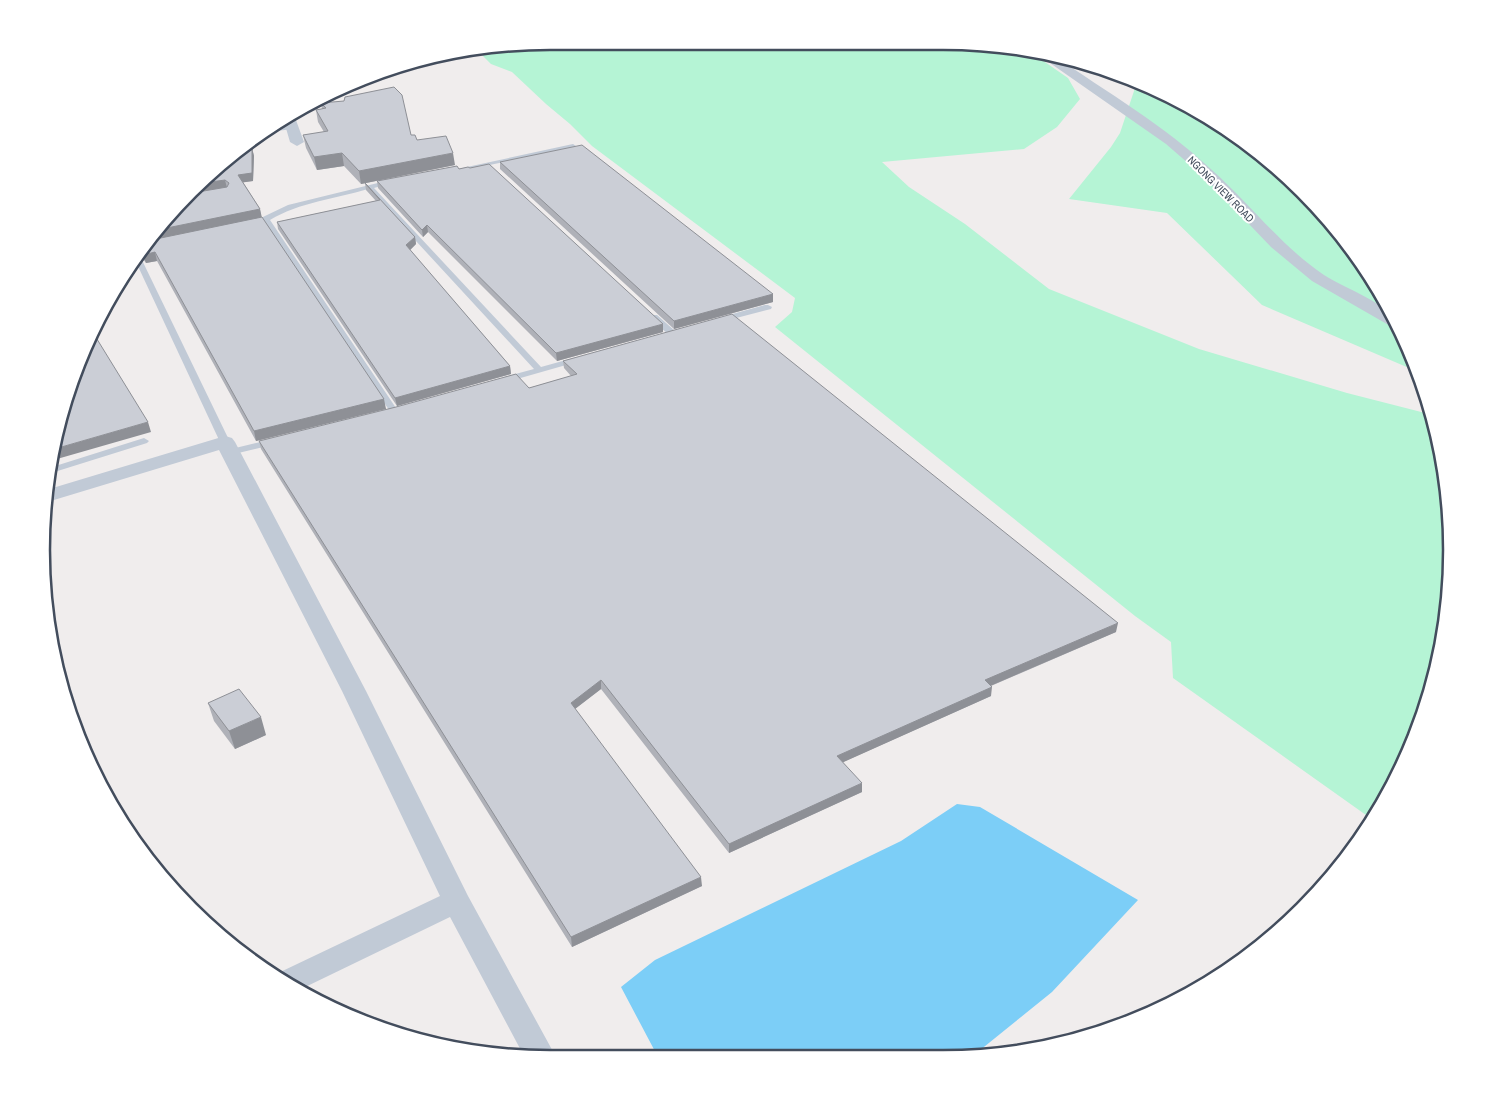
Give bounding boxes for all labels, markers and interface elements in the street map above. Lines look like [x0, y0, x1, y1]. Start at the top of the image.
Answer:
street label: NGONG VIEW ROAD [1185, 153, 1257, 225]

